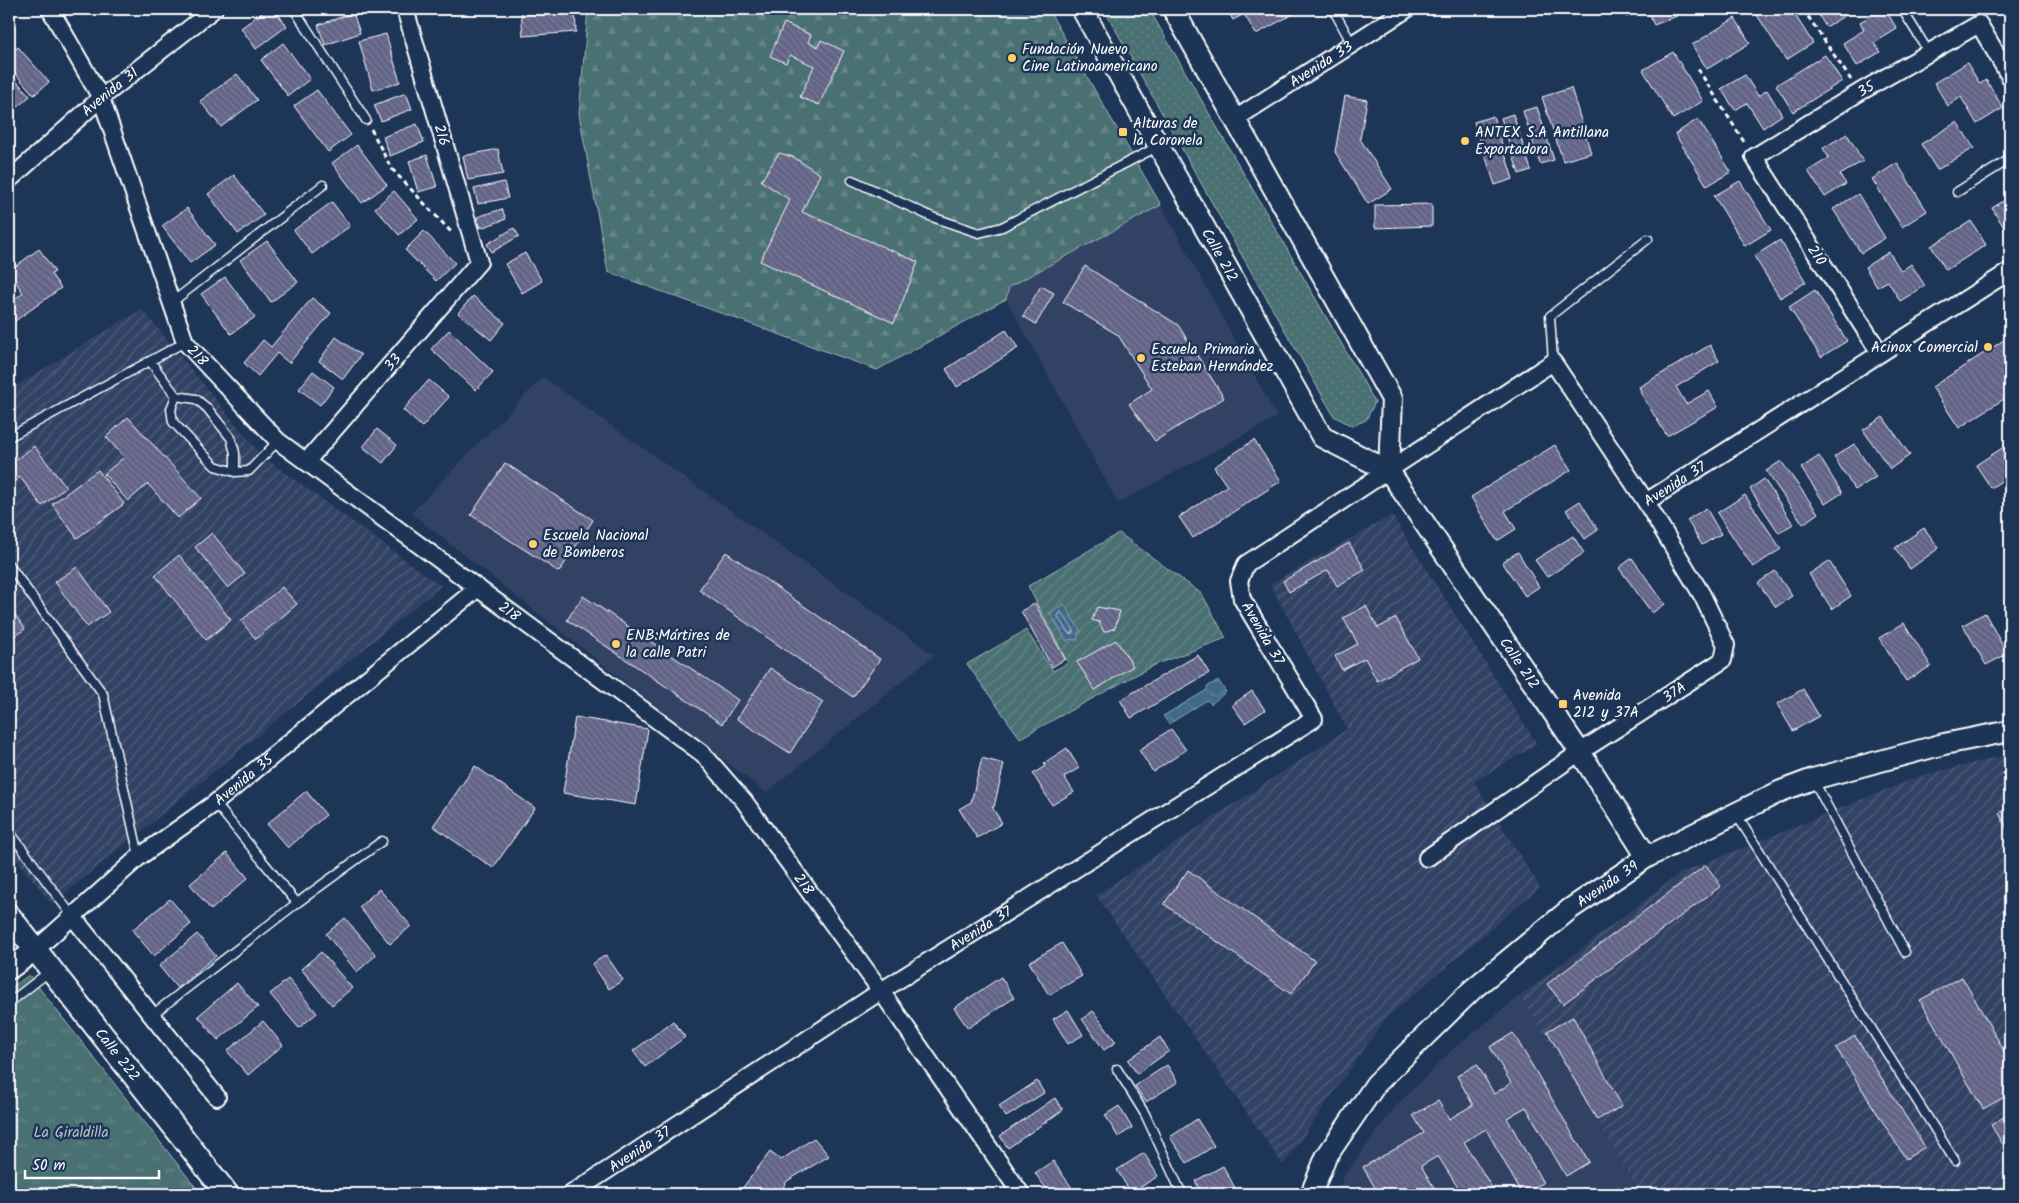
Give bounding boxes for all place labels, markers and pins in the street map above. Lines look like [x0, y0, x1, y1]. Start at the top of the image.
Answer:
place label: Fundación Nuevo Cine Latinoamericano [1022, 38, 1158, 79]
marker: Fundación Nuevo Cine Latinoamericano [1006, 52, 1018, 64]
place label: Alturas de la Coronela [1133, 112, 1203, 153]
place label: ANTEX S.A Antillana Exportadora [1475, 121, 1609, 162]
marker: Alturas de la Coronela [1117, 126, 1129, 138]
marker: ANTEX S.A Antillana Exportadora [1459, 135, 1471, 147]
place label: Acinox Comercial [1871, 336, 1978, 360]
place label: Escuela Primaria Esteban Hernández [1151, 338, 1274, 379]
marker: Acinox Comercial [1982, 341, 1994, 353]
marker: Escuela Primaria Esteban Hernández [1135, 352, 1147, 364]
place label: Escuela Nacional de Bomberos [543, 524, 649, 565]
marker: Escuela Nacional de Bomberos [527, 538, 539, 550]
place label: ENB:Mártires de la calle Patri [626, 624, 730, 665]
marker: ENB:Mártires de la calle Patri [610, 638, 622, 650]
place label: Avenida 212 y 37A [1573, 684, 1639, 725]
marker: Avenida 212 y 37A [1557, 698, 1569, 710]

